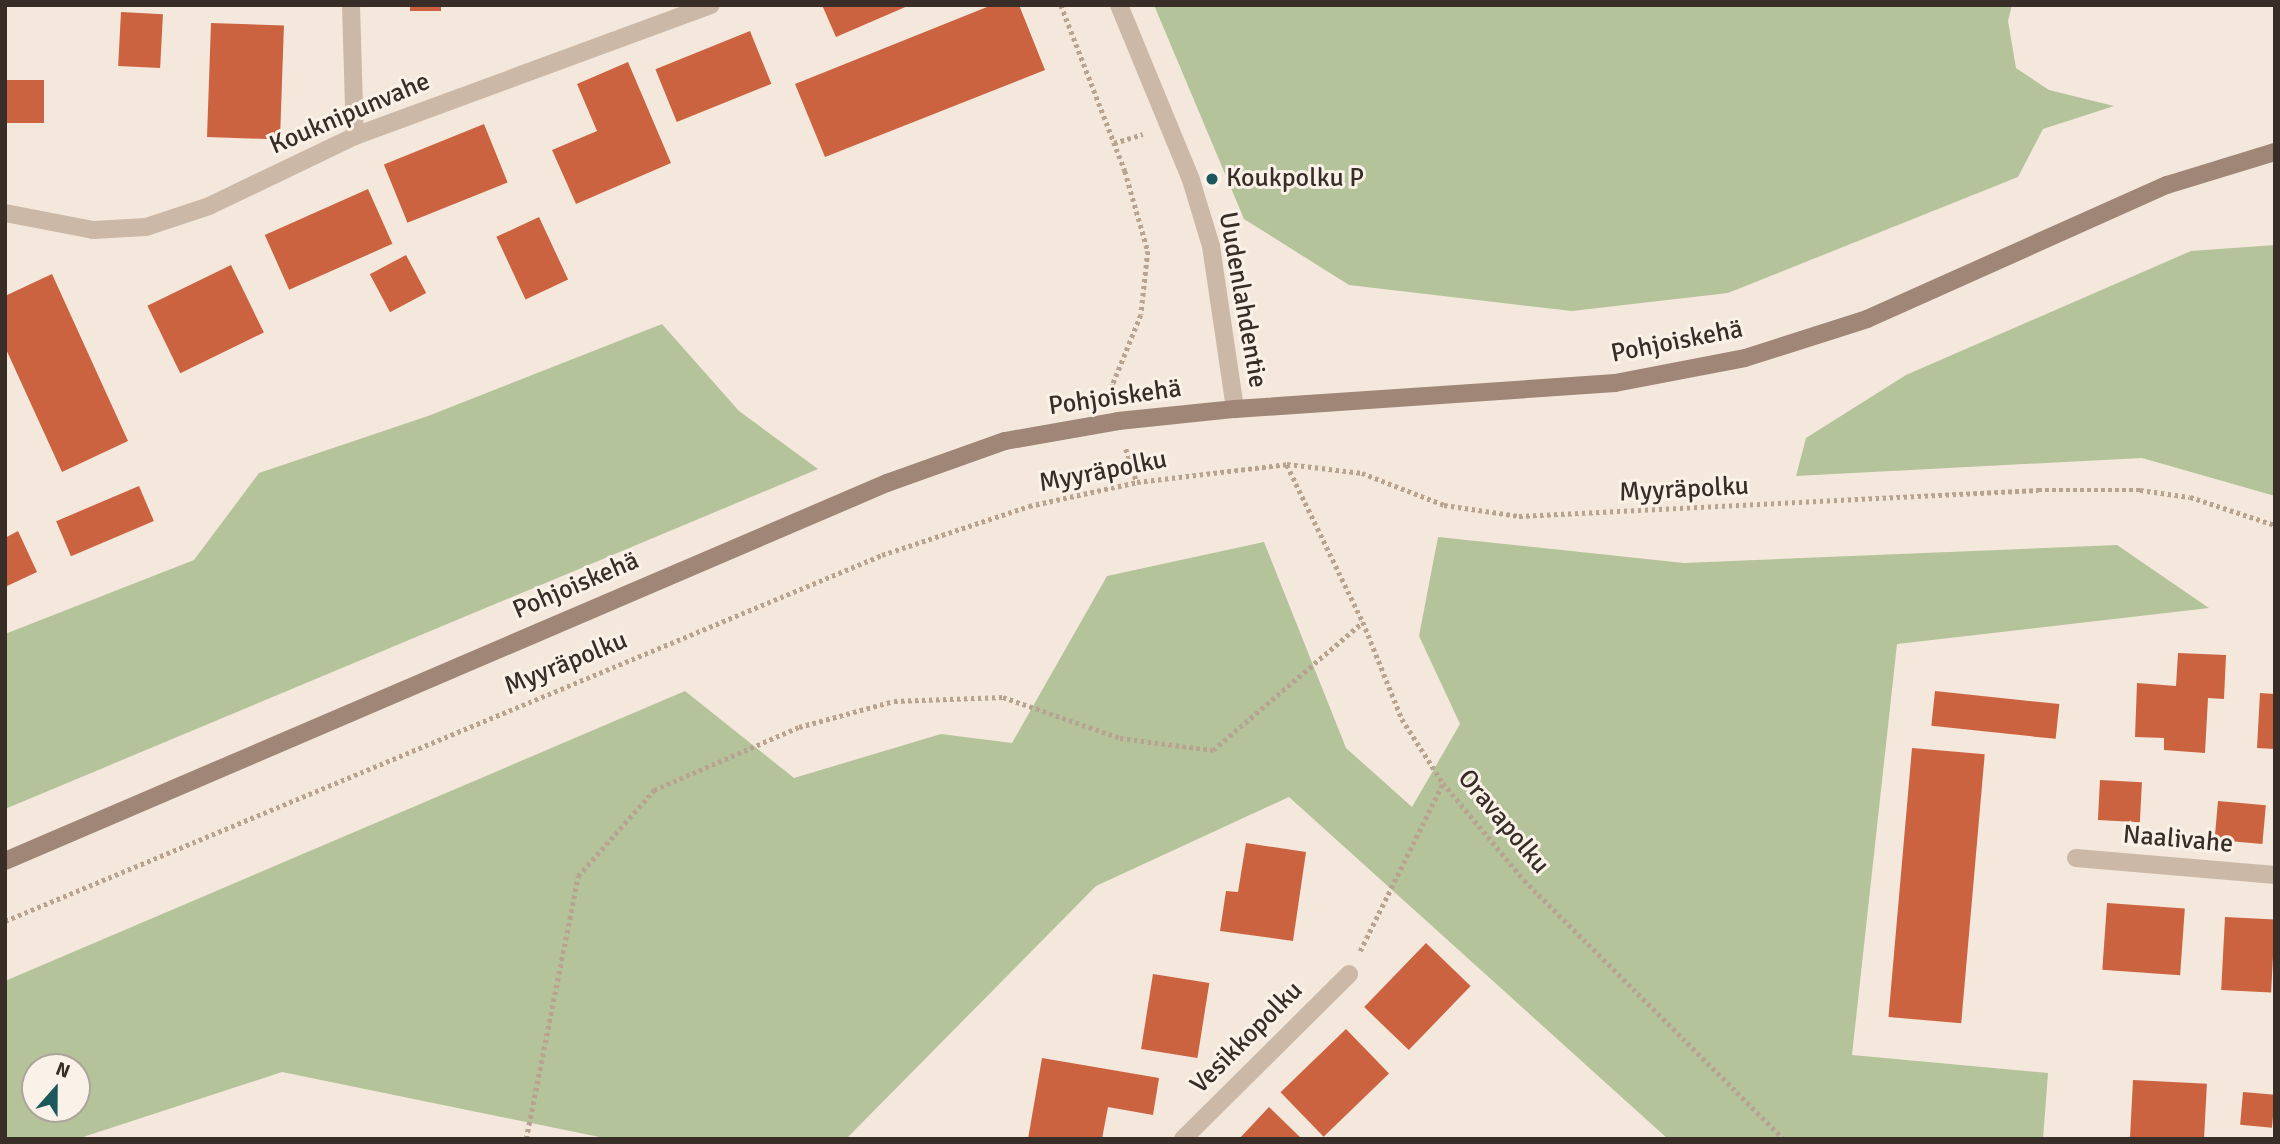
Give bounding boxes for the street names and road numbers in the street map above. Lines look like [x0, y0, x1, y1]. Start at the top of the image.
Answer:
street label: Kouknipunvahe [265, 66, 435, 162]
street label: Uudenlahdentie [1211, 210, 1273, 390]
street label: Pohjoiskehä [1608, 314, 1746, 370]
street label: Pohjoiskehä [1047, 373, 1183, 423]
street label: Myyräpolku [1036, 444, 1170, 500]
street label: Myyräpolku [1618, 471, 1750, 509]
street label: Pohjoiskehä [508, 546, 644, 626]
street label: Myyräpolku [500, 625, 632, 703]
street label: Oravapolku [1451, 764, 1555, 880]
street label: Naalivahe [2122, 820, 2234, 860]
street label: Vesikkopolku [1184, 975, 1310, 1101]

